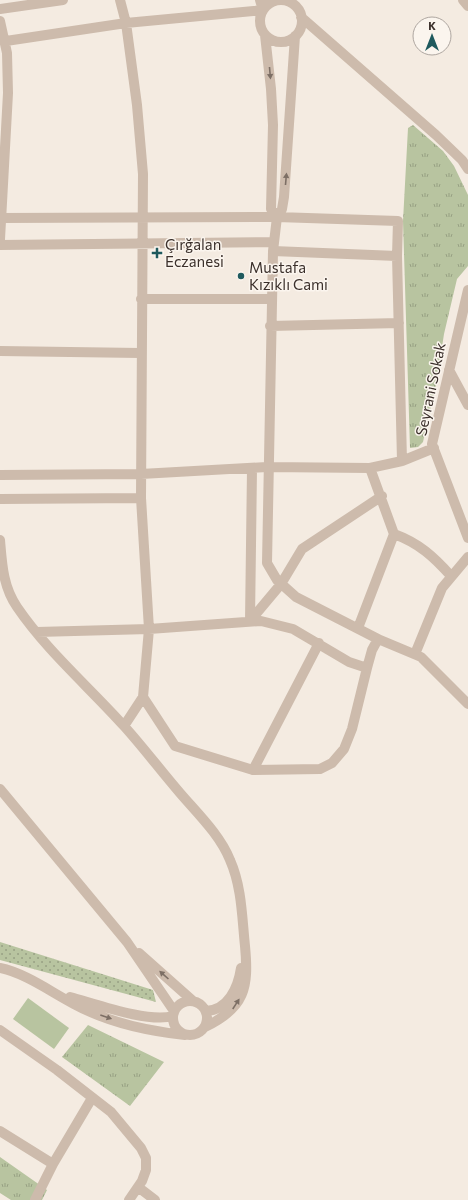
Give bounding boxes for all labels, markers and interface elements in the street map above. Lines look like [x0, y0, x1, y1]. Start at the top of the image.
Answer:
north arrow [412, 16, 452, 56]
text: K [428, 19, 436, 32]
one-way arrow [267, 67, 273, 79]
one-way arrow [282, 173, 289, 185]
place label: Çırğalan Eczanesi [165, 235, 224, 270]
marker: Çırğalan Eczanesi [152, 248, 162, 258]
place label: Mustafa Kızıklı Cami [249, 258, 328, 293]
marker: Mustafa Kızıklı Cami [236, 271, 246, 281]
street label: Seyrani Sokak [411, 341, 449, 437]
one-way arrow [159, 971, 169, 980]
one-way arrow [232, 998, 239, 1010]
one-way arrow [101, 1015, 113, 1021]

